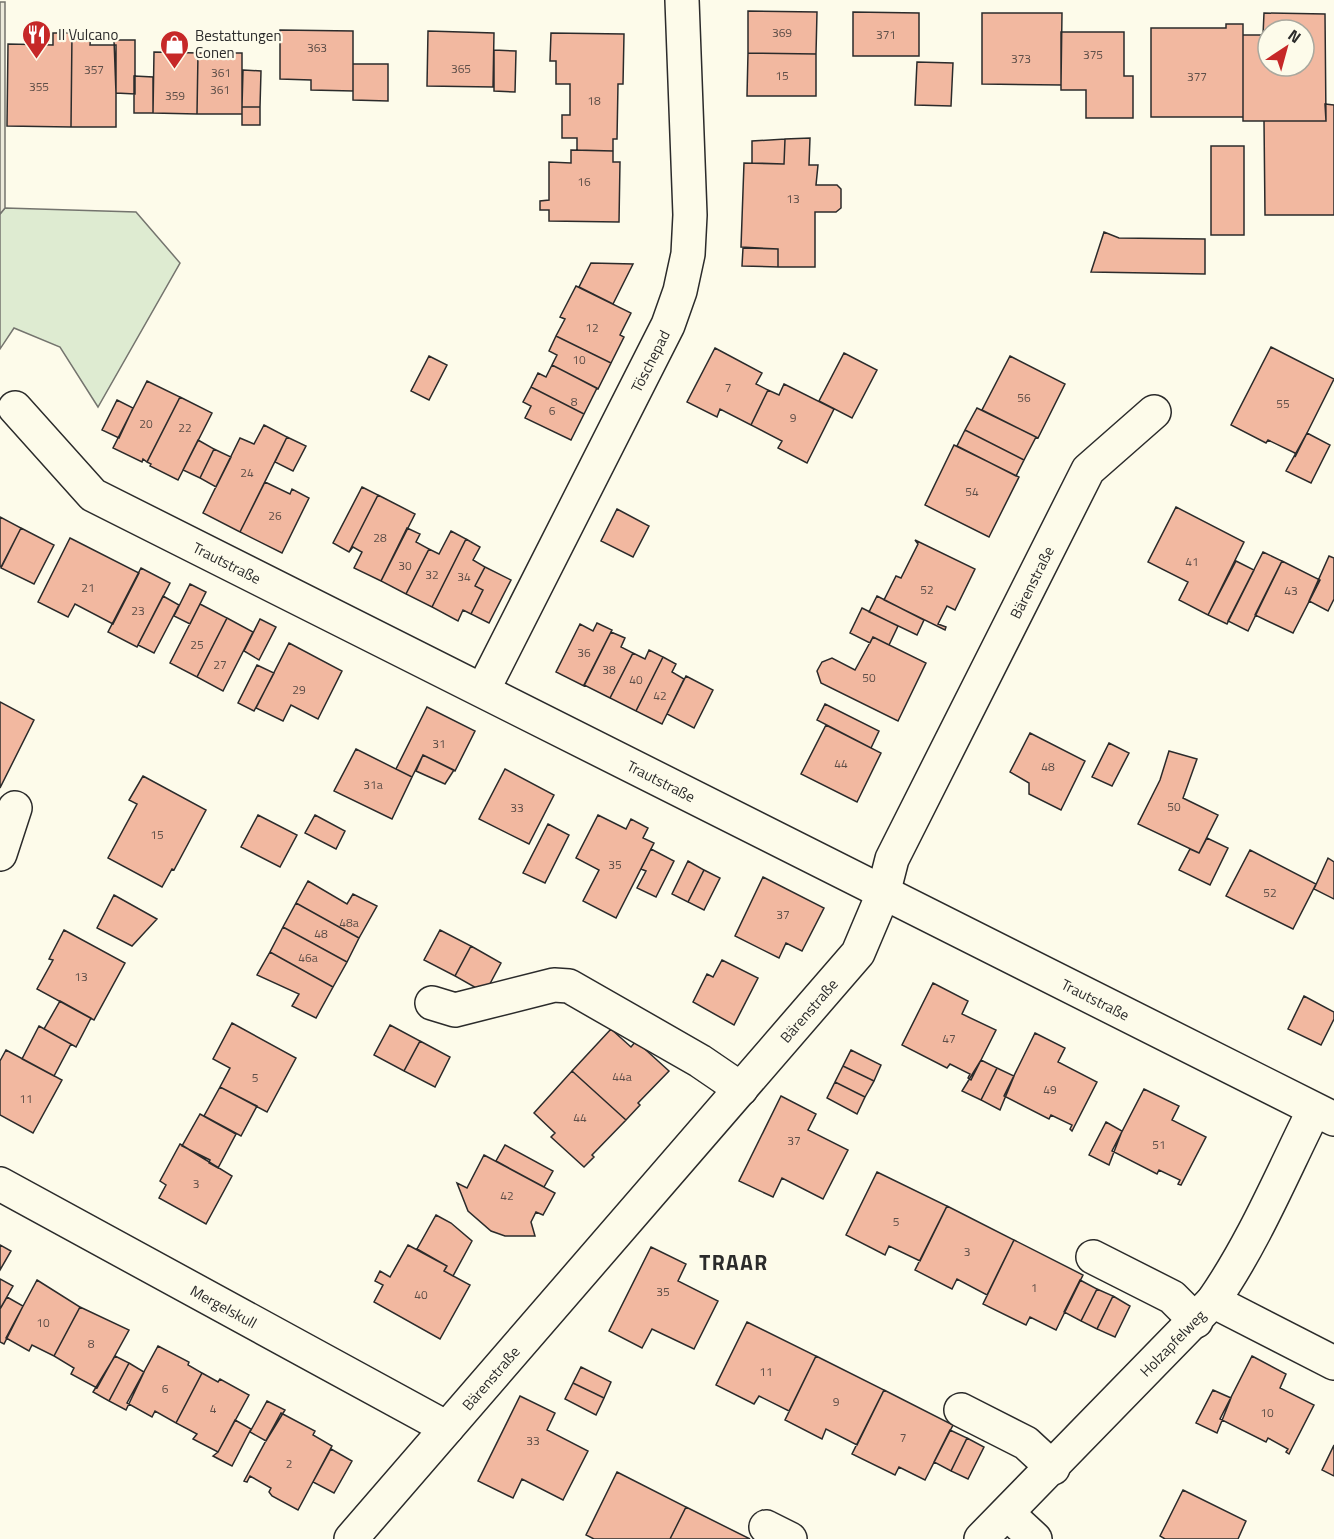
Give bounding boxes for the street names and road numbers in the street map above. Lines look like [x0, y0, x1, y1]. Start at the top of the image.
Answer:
street label: Töschepad [624, 326, 675, 396]
street label: Trautstraße [189, 536, 265, 589]
street label: Bärenstraße [1003, 542, 1059, 623]
street label: Trautstraße [623, 754, 699, 808]
street label: Trautstraße [1057, 972, 1134, 1026]
street label: Bärenstraße [774, 973, 843, 1048]
street label: Mergelskull [186, 1279, 261, 1334]
street label: Holzapfelweg [1134, 1304, 1211, 1382]
street label: Bärenstraße [456, 1341, 525, 1415]

